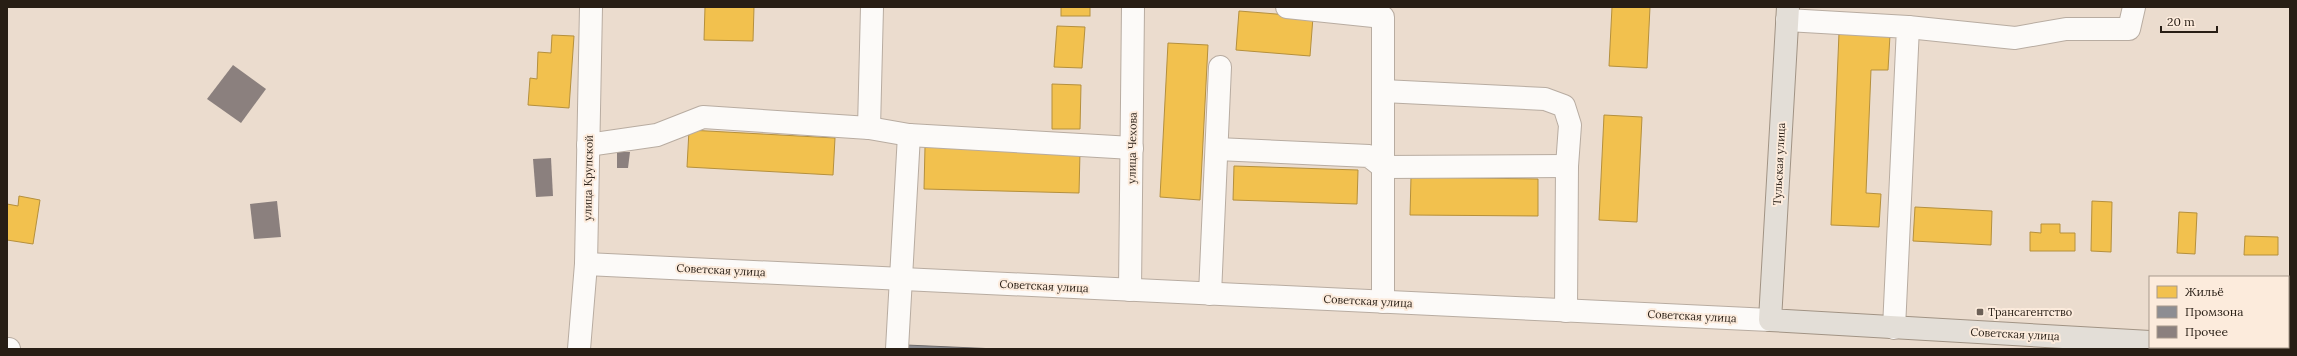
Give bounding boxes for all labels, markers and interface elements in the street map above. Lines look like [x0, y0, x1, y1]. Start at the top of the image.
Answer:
scale bar [2161, 8, 2217, 34]
text: 20 m [2167, 14, 2195, 29]
street label: улица Чехова [1124, 112, 1140, 184]
street label: Тульская улица [1770, 122, 1788, 206]
street label: улица Крупской [580, 135, 596, 221]
street label: Советская улица [676, 261, 766, 279]
legend [2149, 276, 2289, 348]
street label: Советская улица [999, 277, 1089, 295]
text: Жильё [2185, 284, 2224, 299]
street label: Советская улица [1323, 292, 1413, 310]
text: Промзона [2185, 304, 2243, 319]
place label: Трансагентство [1988, 305, 2072, 319]
street label: Советская улица [1647, 307, 1737, 325]
marker: Трансагентство [1975, 307, 1985, 317]
text: Прочее [2185, 324, 2228, 339]
street label: Советская улица [1970, 325, 2060, 343]

